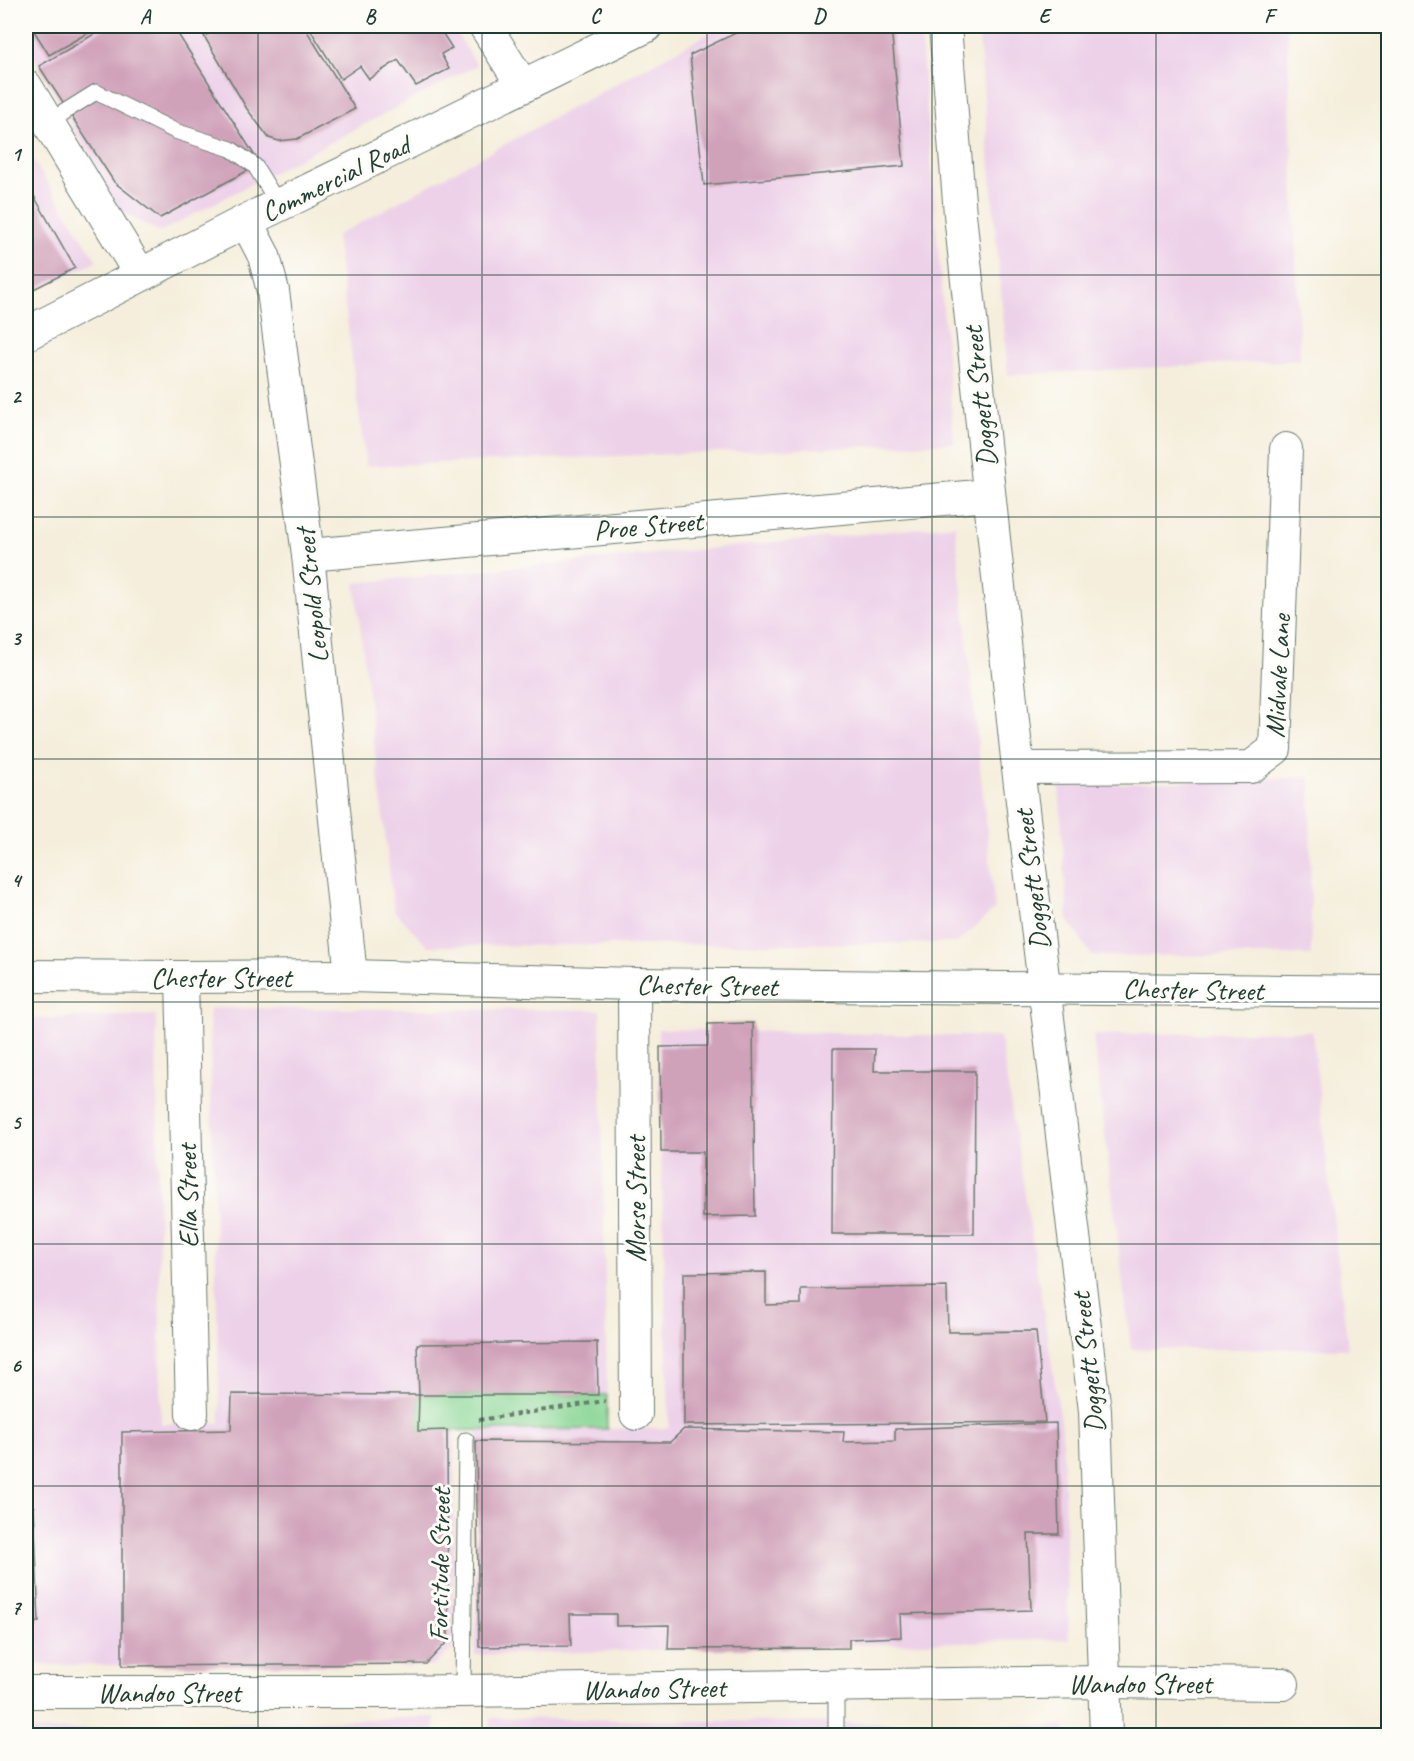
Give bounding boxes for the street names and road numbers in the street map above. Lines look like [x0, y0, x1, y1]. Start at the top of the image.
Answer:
street label: Commercial Road [255, 126, 419, 230]
street label: Doggett Street [954, 322, 1004, 469]
street label: Proe Street [592, 503, 707, 548]
street label: Leopold Street [287, 523, 336, 665]
street label: Midvale Lane [1257, 611, 1298, 739]
street label: Doggett Street [1005, 805, 1057, 952]
street label: Chester Street [151, 960, 294, 995]
street label: Chester Street [636, 967, 780, 1004]
street label: Chester Street [1122, 971, 1266, 1008]
street label: Morse Street [618, 1133, 653, 1262]
street label: Ella Street [169, 1141, 206, 1248]
street label: Doggett Street [1062, 1288, 1112, 1435]
street label: Fortitude Street [421, 1485, 458, 1642]
street label: Wandoo Street [1069, 1666, 1214, 1701]
street label: Wandoo Street [582, 1670, 729, 1707]
street label: Wandoo Street [98, 1675, 243, 1710]

